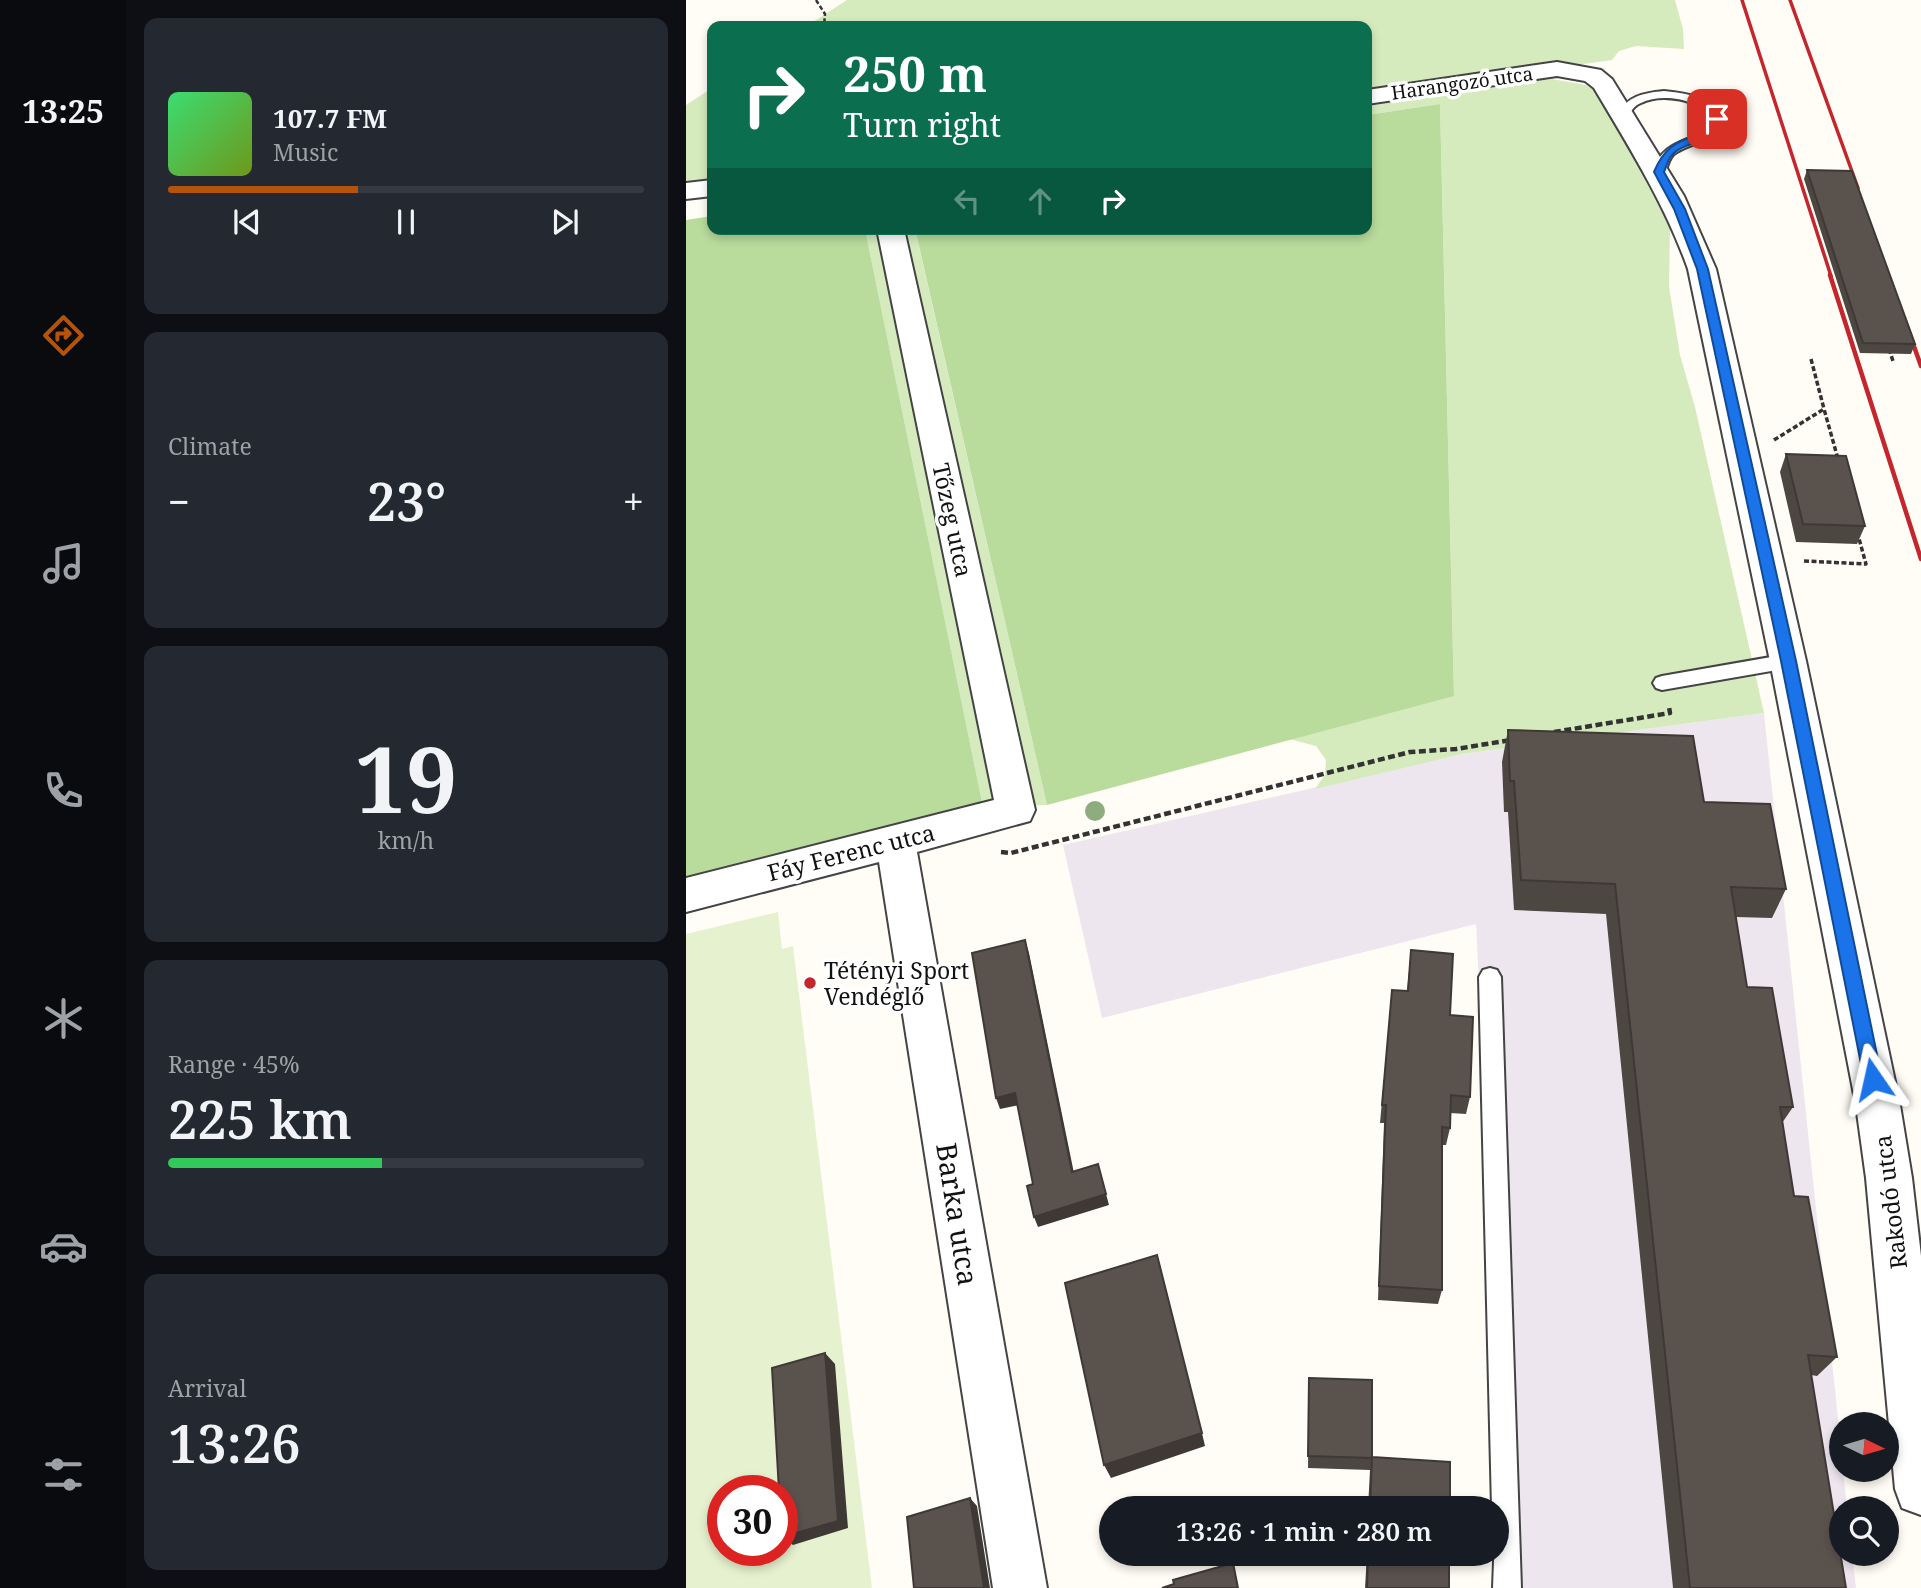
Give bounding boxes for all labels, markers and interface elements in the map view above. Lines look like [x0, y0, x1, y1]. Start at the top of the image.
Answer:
text: 250 m [843, 40, 987, 106]
icon: right [728, 49, 819, 140]
street label: Harangozó utca [1389, 60, 1535, 106]
text: 13:25 [22, 89, 104, 132]
pin [1687, 89, 1747, 149]
text: 107.7 FM [273, 100, 387, 136]
icon: arrive [1698, 100, 1736, 138]
text: Turn right [843, 103, 1001, 146]
text: Music [273, 136, 338, 168]
icon: left [948, 182, 986, 220]
icon: ahead [1021, 182, 1059, 220]
icon: right [1094, 182, 1132, 220]
icon: previous [228, 203, 266, 241]
icon: pause [387, 203, 425, 241]
icon: next [546, 203, 584, 241]
icon: directions [39, 311, 88, 360]
text: Climate [168, 430, 252, 462]
street label: Tőzeg utca [925, 460, 981, 580]
text: 23° [367, 465, 446, 536]
text: − [168, 475, 190, 527]
text: + [623, 475, 644, 527]
icon: music [39, 539, 88, 588]
text: 19 [355, 716, 457, 840]
icon: phone [39, 766, 88, 815]
street label: Fáy Ferenc utca [764, 816, 938, 888]
text: km/h [378, 824, 434, 856]
place label: Tétényi Sport Vendéglő [824, 954, 969, 1012]
marker: Tétényi Sport Vendéglő [802, 975, 818, 991]
icon: climate [39, 994, 88, 1043]
position arrow [1836, 1042, 1910, 1116]
text: Range · 45% [168, 1048, 300, 1080]
text: 225 km [168, 1083, 352, 1154]
street label: Rakodó utca [1866, 1133, 1914, 1271]
street label: Barka utca [928, 1140, 988, 1288]
icon: car [39, 1222, 88, 1271]
text: Arrival [168, 1372, 247, 1404]
text: 13:26 [168, 1407, 301, 1478]
north arrow [1829, 1412, 1899, 1482]
map controls [1829, 1412, 1899, 1566]
icon: filters [39, 1450, 88, 1499]
speed limit sign: 30 [707, 1475, 798, 1566]
button: search [1829, 1496, 1899, 1566]
text: 13:26 · 1 min · 280 m [1176, 1513, 1432, 1549]

